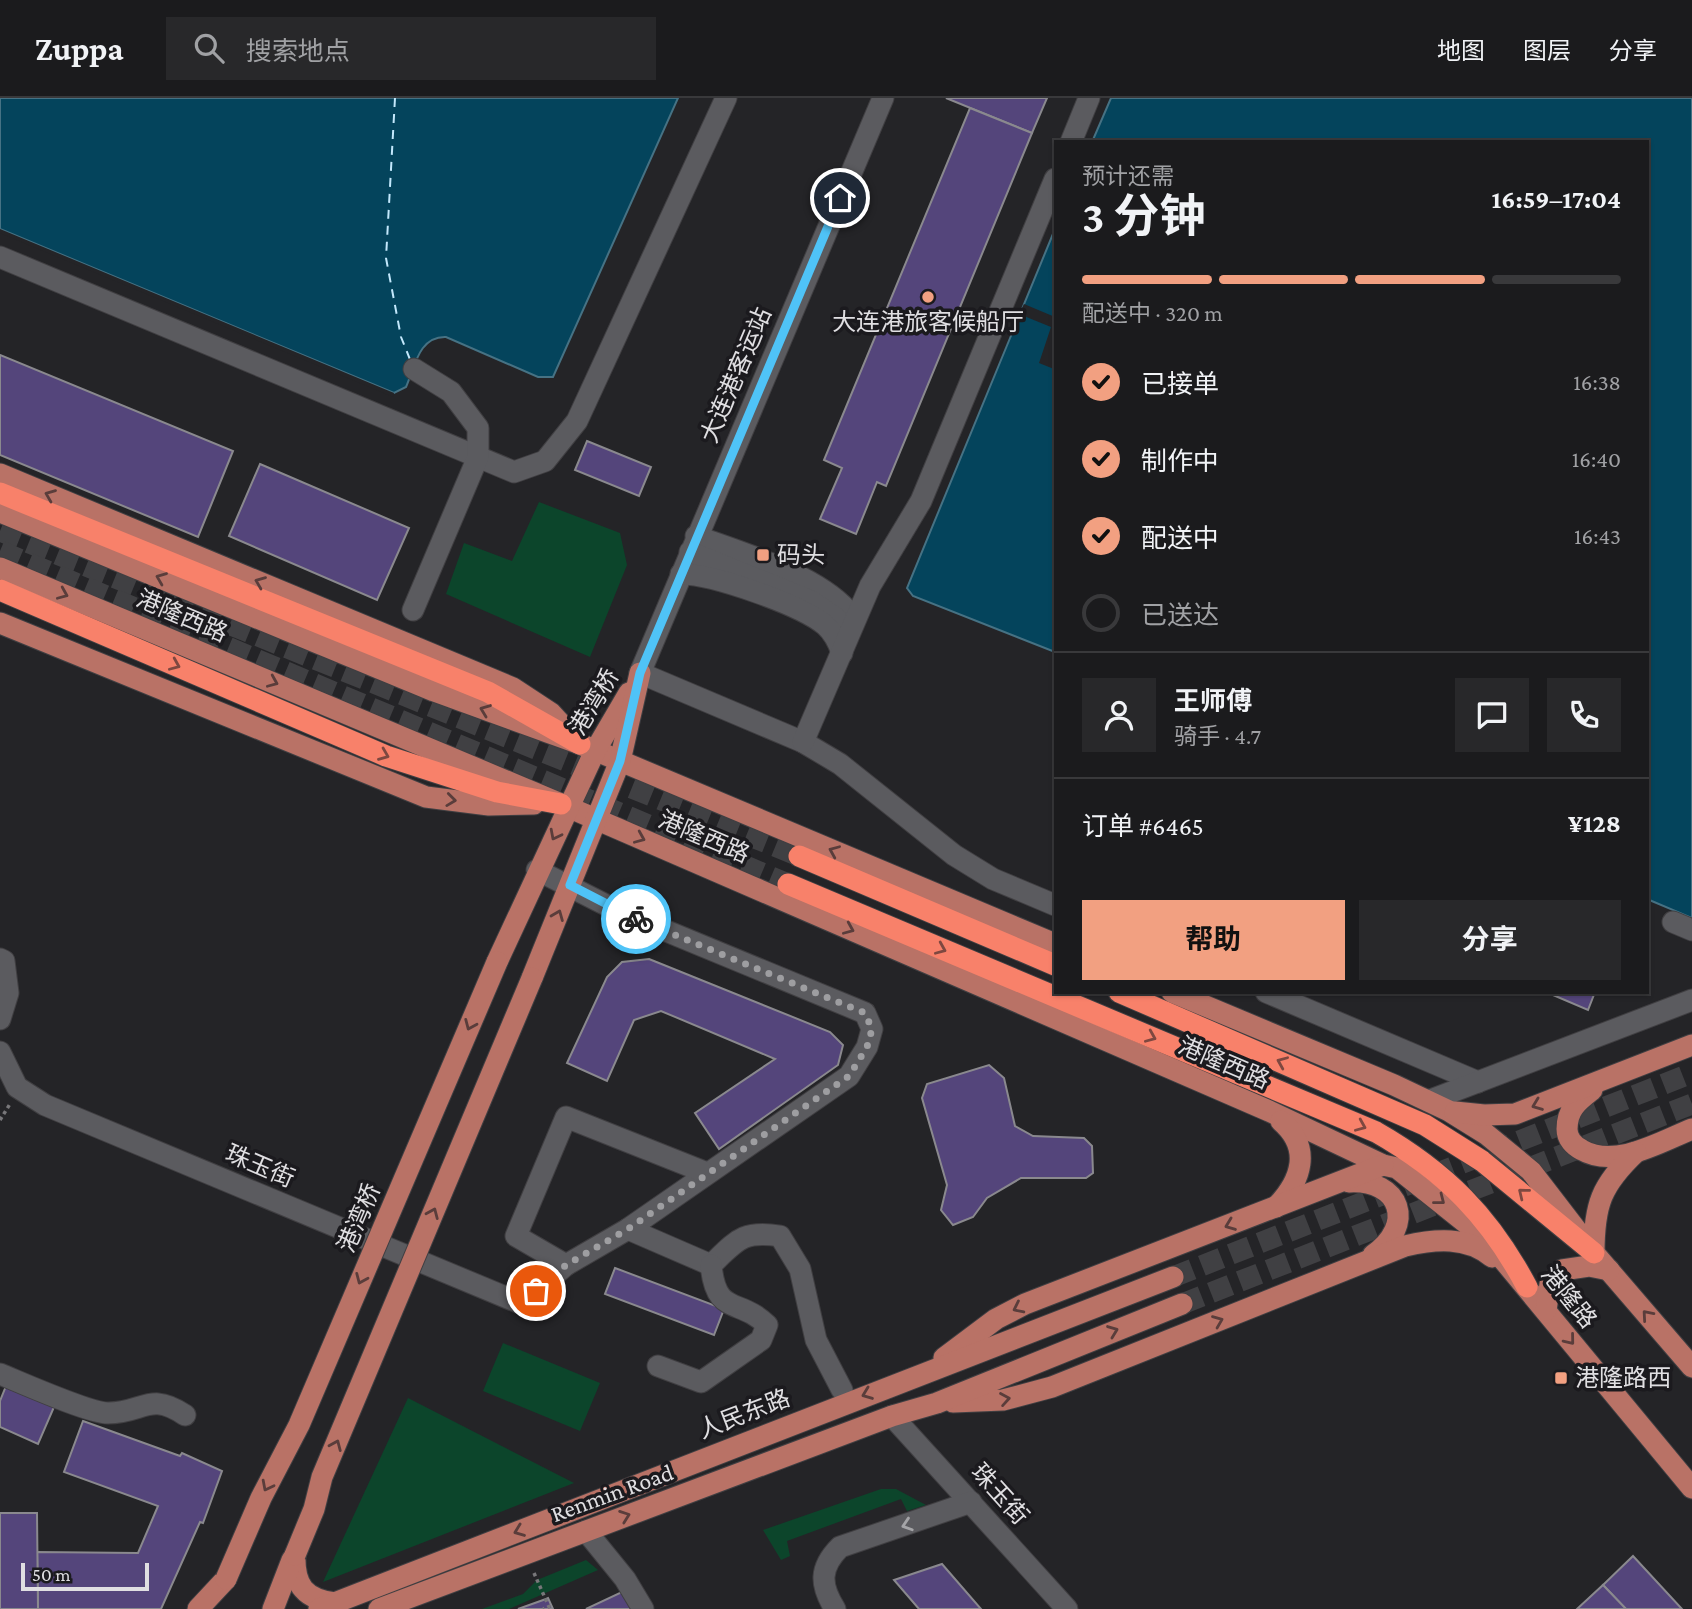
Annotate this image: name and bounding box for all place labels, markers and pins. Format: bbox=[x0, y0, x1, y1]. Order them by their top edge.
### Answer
pin bbox=[810, 168, 870, 228]
marker: 大连港旅客候船厅 bbox=[920, 289, 936, 305]
place label: 大连港旅客候船厅 bbox=[832, 308, 1024, 335]
place label: 码头 bbox=[777, 541, 825, 568]
marker: 码头 bbox=[755, 547, 771, 563]
pin bbox=[506, 1261, 566, 1321]
place label: 港隆路西 bbox=[1575, 1364, 1671, 1391]
marker: 港隆路西 bbox=[1553, 1370, 1569, 1386]

